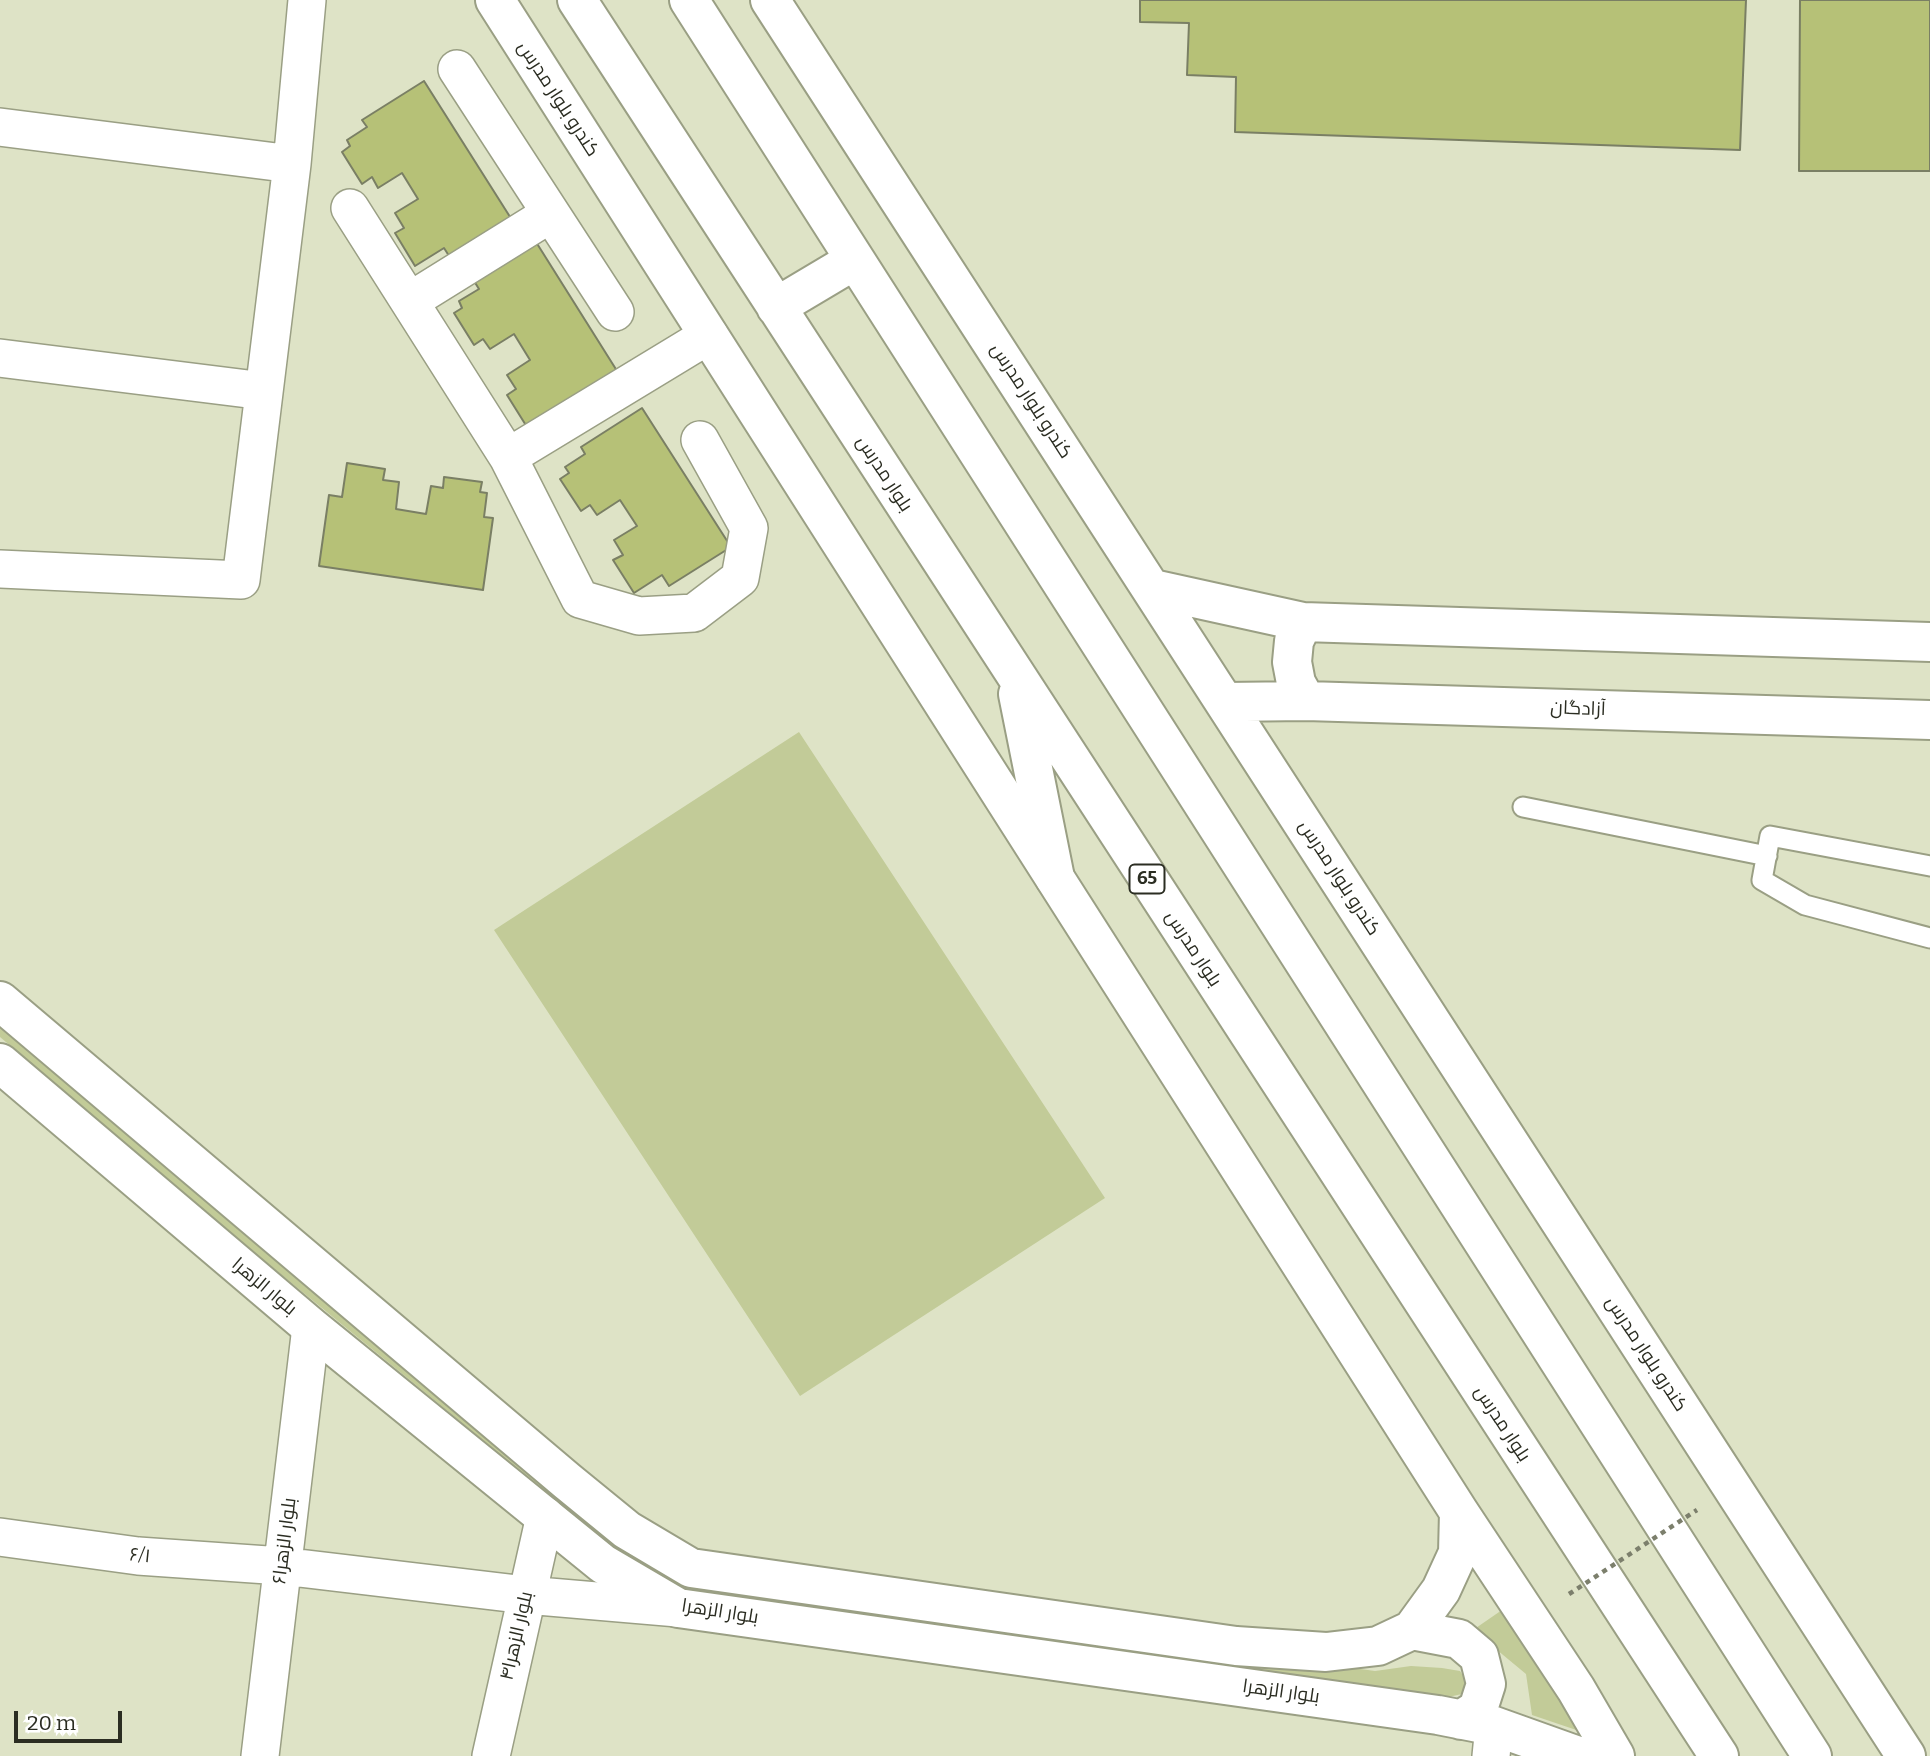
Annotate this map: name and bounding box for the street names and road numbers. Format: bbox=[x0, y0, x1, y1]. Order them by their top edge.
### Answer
street label: کندرو بلوار مدرس bbox=[512, 37, 604, 161]
street label: کندرو بلوار مدرس bbox=[985, 339, 1077, 463]
street label: بلوار مدرس bbox=[851, 432, 917, 516]
street label: آزادگان bbox=[1550, 697, 1606, 721]
street label: کندرو بلوار مدرس bbox=[1293, 816, 1385, 940]
road number: 65 bbox=[1130, 864, 1164, 894]
street label: بلوار مدرس bbox=[1160, 907, 1226, 991]
street label: بلوار الزهرا bbox=[227, 1253, 301, 1321]
street label: کندرو بلوار مدرس bbox=[1600, 1292, 1692, 1416]
street label: بلوار مدرس bbox=[1469, 1382, 1535, 1466]
street label: بلوار الزهرا۶ bbox=[268, 1497, 302, 1585]
street label: ۶/۱ bbox=[128, 1544, 152, 1568]
street label: بلوار الزهرا۴ bbox=[496, 1589, 538, 1683]
street label: بلوار الزهرا bbox=[680, 1595, 760, 1629]
street label: بلوار الزهرا bbox=[1241, 1675, 1321, 1709]

